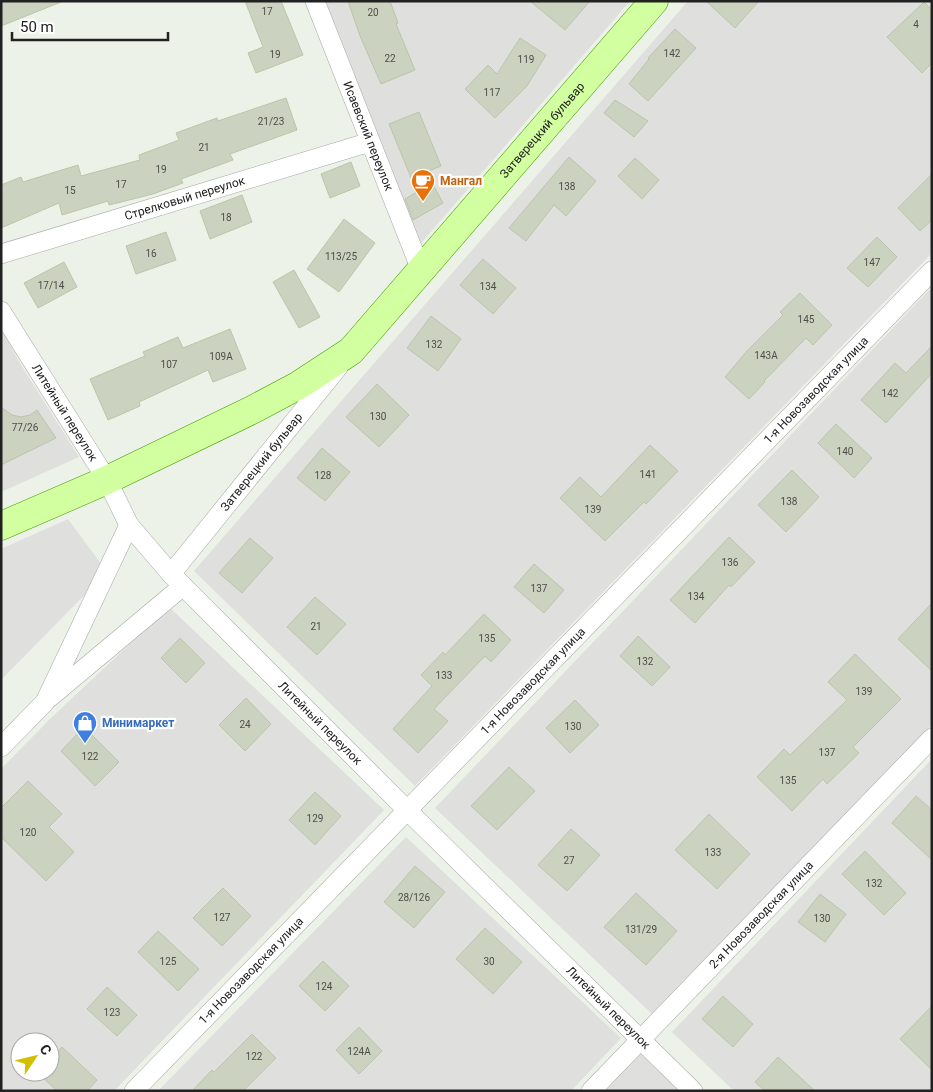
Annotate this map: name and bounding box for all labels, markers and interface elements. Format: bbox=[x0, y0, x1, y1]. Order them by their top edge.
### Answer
house number: 17 bbox=[261, 6, 273, 17]
house number: 20 bbox=[367, 7, 379, 18]
scale bar bbox=[12, 10, 169, 42]
text: 50 m bbox=[20, 18, 54, 36]
house number: 4 bbox=[913, 19, 919, 30]
house number: 142 bbox=[664, 48, 681, 59]
house number: 19 bbox=[269, 49, 281, 60]
house number: 22 bbox=[384, 53, 396, 64]
house number: 119 bbox=[518, 54, 534, 65]
street label: Исаевский переулок bbox=[340, 79, 396, 193]
street label: Затверецкий бульвар bbox=[497, 79, 588, 181]
house number: 117 bbox=[484, 87, 501, 98]
house number: 21/23 bbox=[258, 116, 284, 127]
house number: 21 bbox=[198, 142, 210, 153]
house number: 19 bbox=[155, 164, 167, 175]
cafe icon: Мангал bbox=[410, 168, 436, 202]
street label: Стрелковый переулок bbox=[123, 173, 247, 223]
place label: Мангал bbox=[440, 174, 482, 188]
house number: 17 bbox=[115, 179, 127, 190]
house number: 138 bbox=[559, 181, 576, 192]
house number: 15 bbox=[64, 185, 76, 196]
house number: 18 bbox=[220, 212, 232, 223]
house number: 16 bbox=[145, 248, 157, 259]
house number: 113/25 bbox=[325, 251, 357, 262]
house number: 147 bbox=[864, 257, 881, 268]
house number: 17/14 bbox=[38, 280, 65, 291]
house number: 134 bbox=[480, 281, 497, 292]
house number: 145 bbox=[798, 314, 815, 325]
street label: 1-я Новозаводская улица bbox=[761, 334, 871, 447]
house number: 132 bbox=[426, 339, 443, 350]
house number: 143А bbox=[754, 350, 778, 361]
house number: 109А bbox=[209, 351, 233, 362]
house number: 107 bbox=[161, 359, 178, 370]
street label: Литейный переулок bbox=[29, 361, 101, 464]
house number: 142 bbox=[882, 388, 899, 399]
street label: Затверецкий бульвар bbox=[218, 410, 305, 514]
house number: 130 bbox=[370, 411, 387, 422]
house number: 77/26 bbox=[12, 422, 39, 433]
house number: 140 bbox=[837, 446, 854, 457]
house number: 141 bbox=[640, 469, 656, 480]
house number: 128 bbox=[315, 470, 332, 481]
house number: 138 bbox=[781, 496, 798, 507]
house number: 139 bbox=[585, 504, 601, 515]
house number: 136 bbox=[722, 557, 739, 568]
house number: 137 bbox=[531, 583, 548, 594]
house number: 134 bbox=[688, 591, 705, 602]
house number: 21 bbox=[310, 621, 322, 632]
street label: 1-я Новозаводская улица bbox=[478, 625, 588, 737]
house number: 135 bbox=[479, 633, 496, 644]
house number: 132 bbox=[637, 656, 654, 667]
house number: 133 bbox=[436, 670, 452, 681]
street label: Литейный переулок bbox=[275, 678, 365, 768]
house number: 139 bbox=[856, 686, 872, 697]
shop icon: Минимаркет bbox=[72, 710, 98, 744]
place label: Минимаркет bbox=[102, 716, 174, 730]
house number: 24 bbox=[239, 719, 251, 730]
house number: 130 bbox=[565, 721, 582, 732]
house number: 137 bbox=[819, 747, 836, 758]
house number: 122 bbox=[82, 751, 99, 762]
house number: 135 bbox=[780, 775, 797, 786]
house number: 129 bbox=[307, 813, 323, 824]
house number: 120 bbox=[20, 827, 37, 838]
house number: 133 bbox=[705, 847, 721, 858]
house number: 27 bbox=[563, 855, 575, 866]
street label: 2-я Новозаводская улица bbox=[706, 858, 816, 971]
house number: 132 bbox=[866, 878, 883, 889]
house number: 28/126 bbox=[398, 892, 430, 903]
house number: 127 bbox=[214, 912, 231, 923]
house number: 130 bbox=[814, 913, 831, 924]
street label: 1-я Новозаводская улица bbox=[196, 914, 306, 1027]
house number: 131/29 bbox=[625, 924, 657, 935]
house number: 125 bbox=[160, 956, 177, 967]
house number: 30 bbox=[483, 956, 495, 967]
street label: Литейный переулок bbox=[563, 963, 654, 1052]
house number: 124 bbox=[316, 981, 333, 992]
house number: 123 bbox=[104, 1007, 120, 1018]
north arrow bbox=[10, 1032, 60, 1082]
text: С bbox=[36, 1041, 55, 1058]
house number: 124А bbox=[347, 1046, 371, 1057]
house number: 122 bbox=[246, 1051, 263, 1062]

